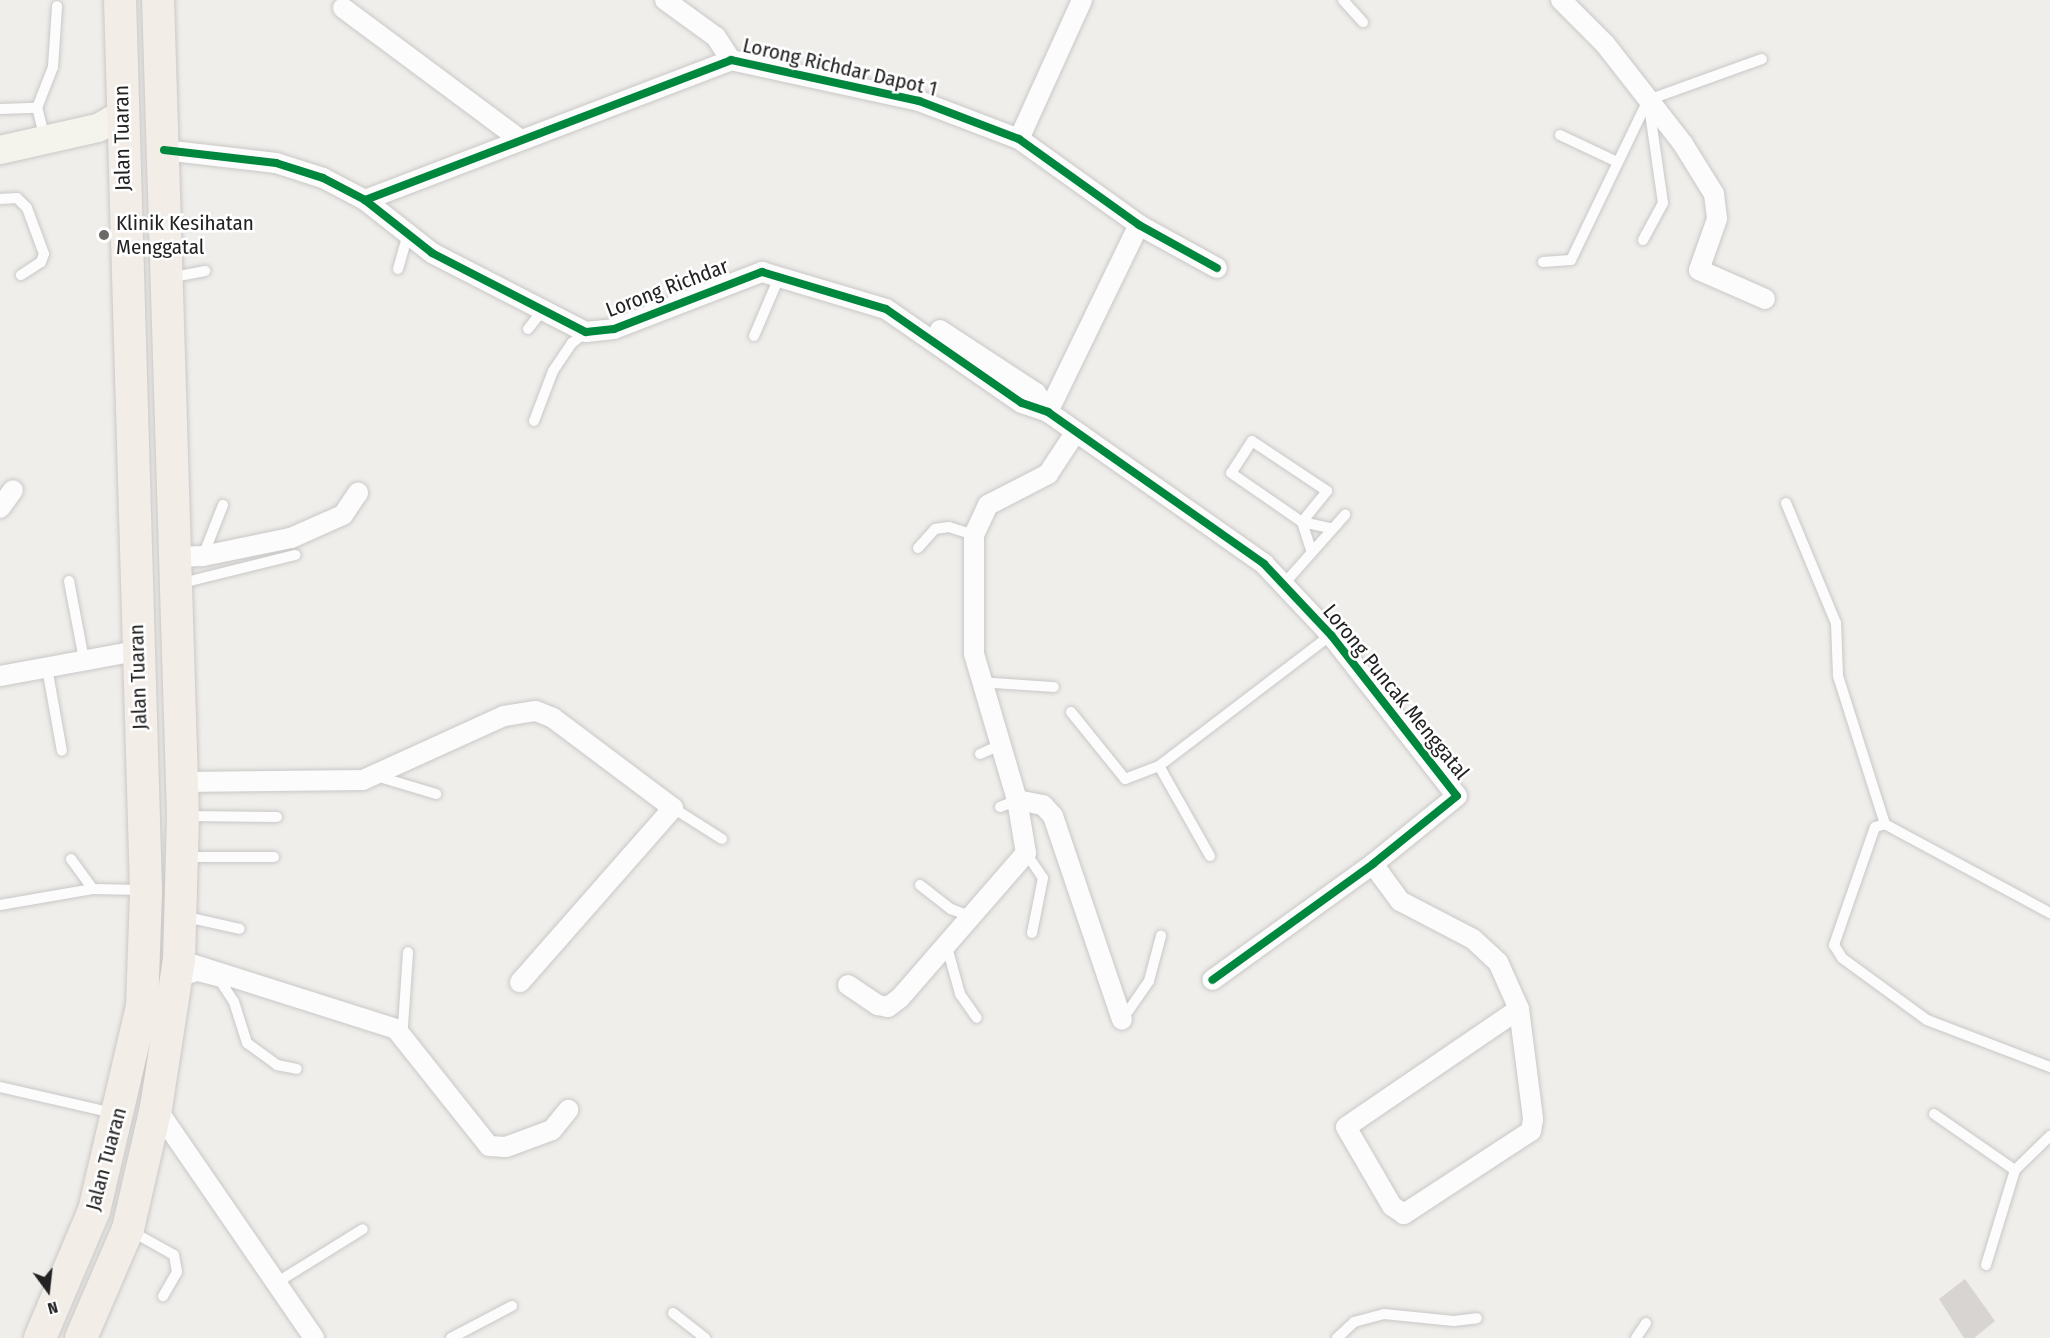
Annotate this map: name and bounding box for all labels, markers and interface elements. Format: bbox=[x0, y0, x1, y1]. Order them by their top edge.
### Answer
street label: Lorong Richdar Dapot 1 bbox=[740, 32, 940, 102]
street label: Jalan Tuaran bbox=[108, 85, 136, 191]
place label: Klinik Kesihatan Menggatal bbox=[116, 210, 254, 260]
marker: Klinik Kesihatan Menggatal bbox=[97, 228, 111, 242]
street label: Lorong Richdar bbox=[602, 253, 732, 323]
street label: Lorong Puncak Menggatal bbox=[1318, 599, 1474, 785]
street label: Jalan Tuaran bbox=[124, 624, 152, 730]
street label: Jalan Tuaran bbox=[80, 1105, 132, 1213]
north arrow bbox=[18, 1260, 78, 1320]
text: N bbox=[46, 1297, 60, 1318]

